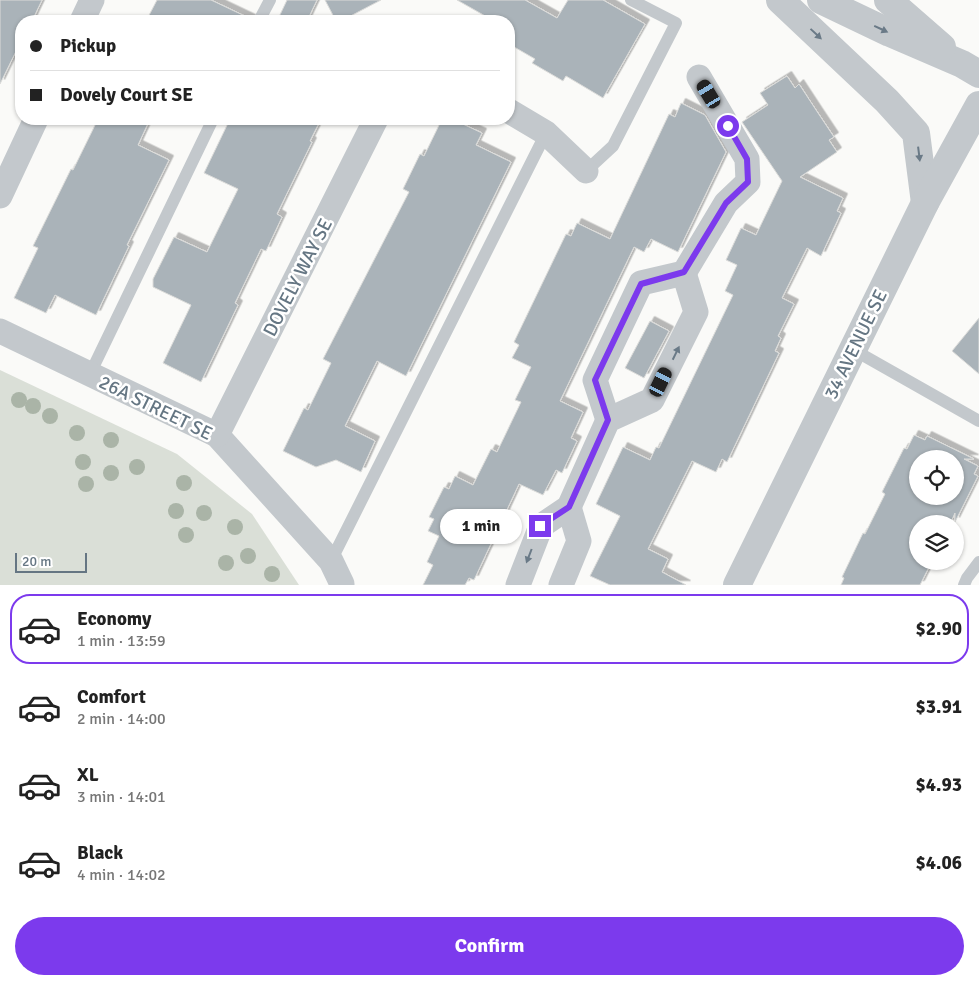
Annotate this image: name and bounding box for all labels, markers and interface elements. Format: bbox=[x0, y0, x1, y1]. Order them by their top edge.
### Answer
one-way arrow bbox=[874, 25, 888, 33]
one-way arrow bbox=[809, 28, 821, 40]
text: Pickup bbox=[60, 34, 116, 58]
car bbox=[694, 77, 723, 111]
text: Dovely Court SE bbox=[60, 83, 193, 107]
route start bbox=[717, 115, 739, 137]
one-way arrow bbox=[915, 146, 923, 162]
street label: DOVELY WAY SE bbox=[258, 214, 338, 341]
street label: 34 AVENUE SE bbox=[819, 286, 893, 403]
one-way arrow bbox=[672, 345, 680, 360]
car bbox=[647, 365, 674, 399]
street label: 26A STREET SE bbox=[95, 370, 216, 446]
map controls bbox=[909, 450, 964, 570]
button: locate bbox=[909, 450, 964, 505]
callout: 1 min bbox=[440, 508, 522, 544]
route end bbox=[529, 515, 551, 537]
button: layers bbox=[909, 515, 964, 570]
text: 1 min bbox=[462, 516, 500, 536]
one-way arrow bbox=[525, 549, 533, 564]
scale bar bbox=[15, 550, 88, 573]
text: 20 m bbox=[22, 553, 51, 570]
icon: car bbox=[17, 607, 62, 652]
text: Economy bbox=[77, 607, 151, 631]
text: $2.90 bbox=[916, 617, 962, 641]
text: 1 min · 13:59 bbox=[77, 631, 166, 651]
icon: car bbox=[17, 685, 62, 730]
text: Comfort bbox=[77, 685, 146, 709]
text: $3.91 bbox=[916, 695, 962, 719]
text: 2 min · 14:00 bbox=[77, 709, 166, 729]
icon: car bbox=[17, 763, 62, 808]
text: XL bbox=[77, 763, 99, 787]
text: $4.93 bbox=[916, 773, 962, 797]
text: 3 min · 14:01 bbox=[77, 787, 166, 807]
icon: car bbox=[17, 841, 62, 886]
text: Black bbox=[77, 841, 123, 865]
text: $4.06 bbox=[916, 851, 962, 875]
text: 4 min · 14:02 bbox=[77, 865, 166, 885]
button: Confirm bbox=[15, 917, 964, 975]

